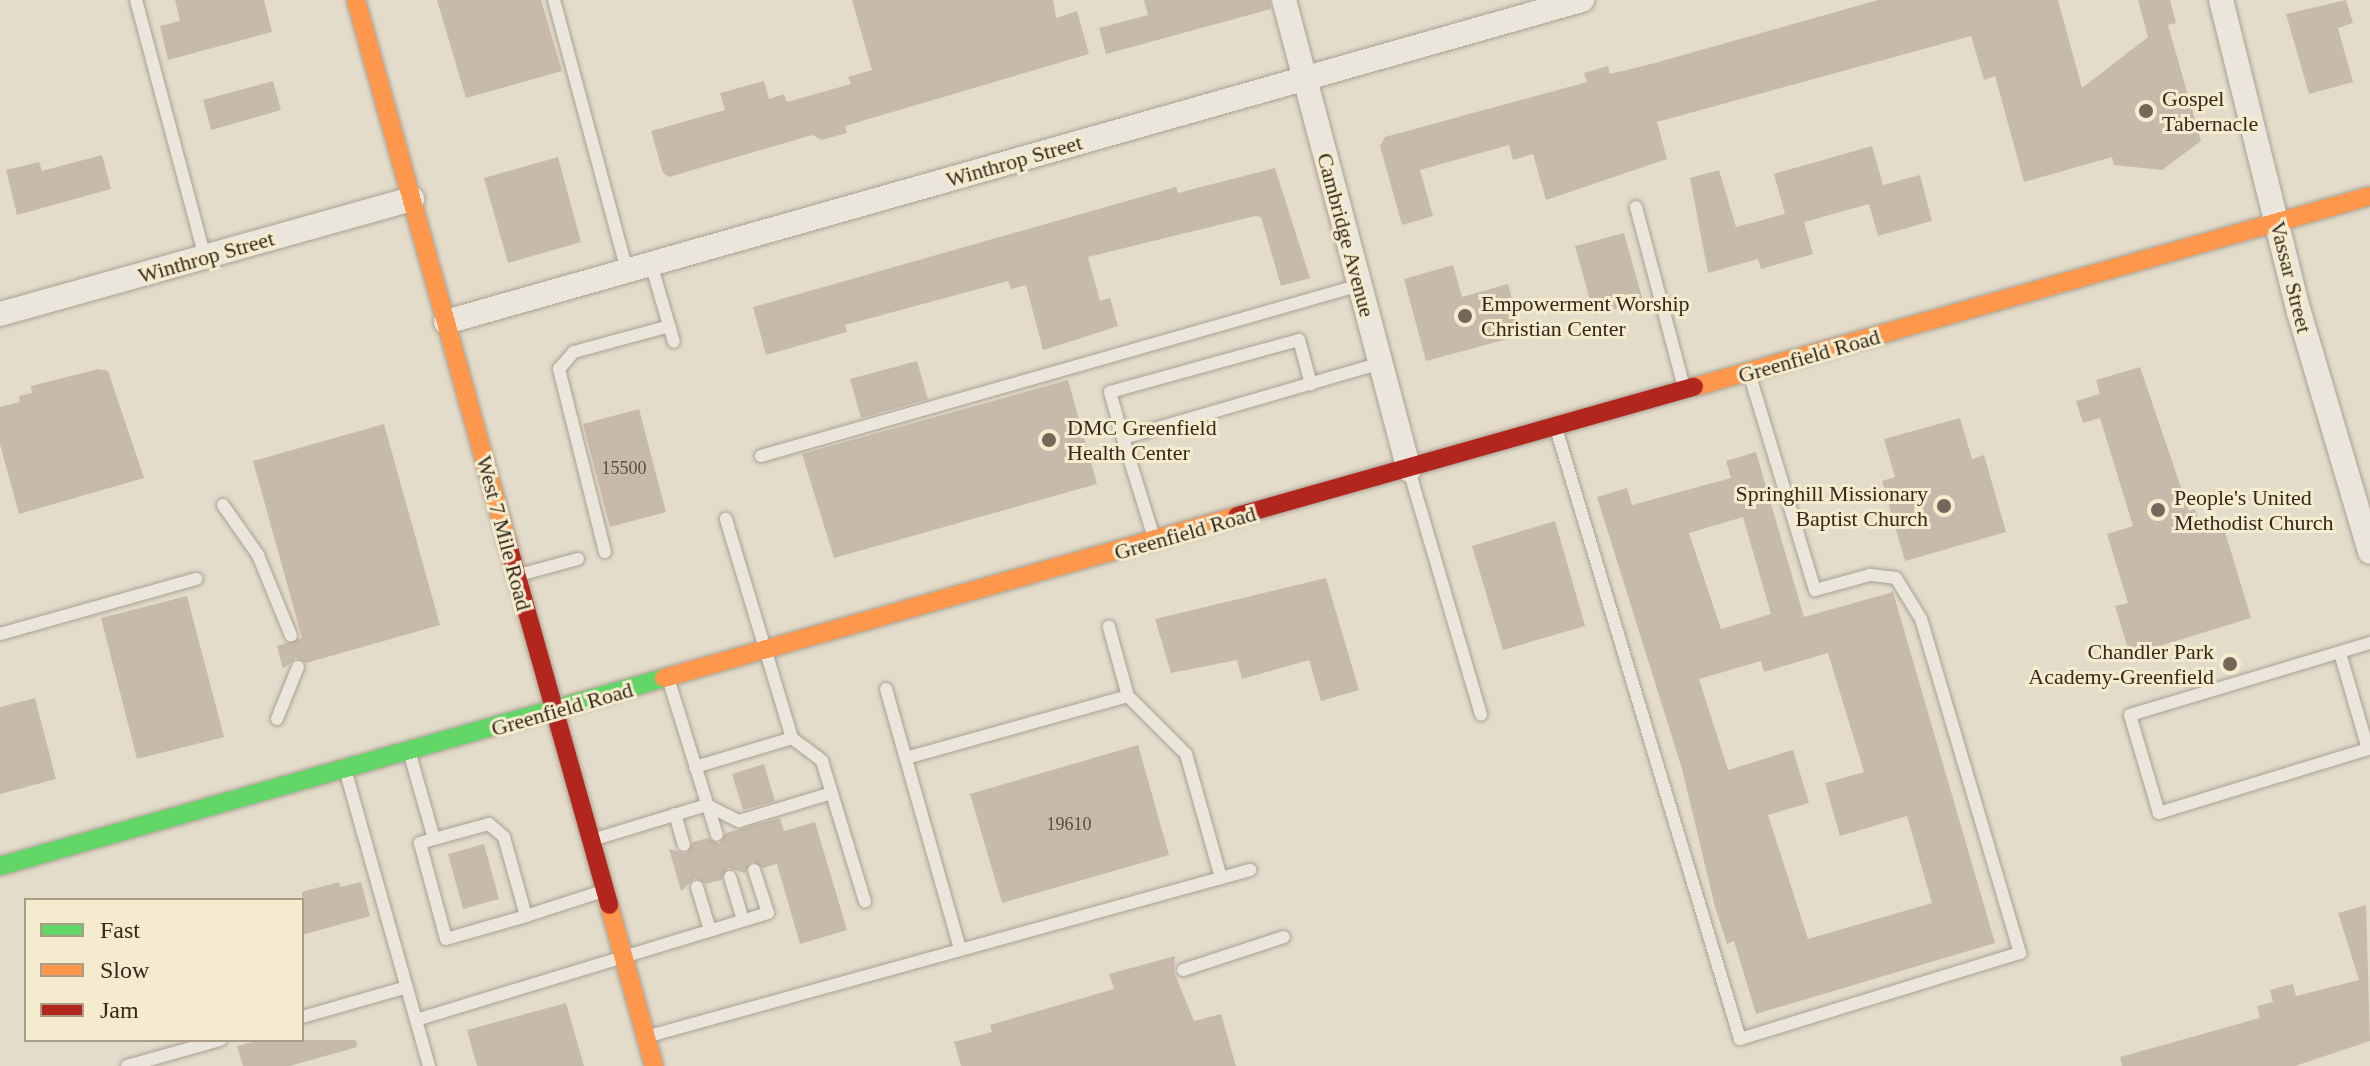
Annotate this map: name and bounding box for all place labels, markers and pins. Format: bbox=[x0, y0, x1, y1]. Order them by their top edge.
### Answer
place label: Gospel Tabernacle bbox=[2162, 85, 2258, 136]
marker: Gospel Tabernacle bbox=[2137, 102, 2155, 120]
place label: Empowerment Worship Christian Center bbox=[1481, 290, 1690, 342]
marker: Empowerment Worship Christian Center bbox=[1456, 307, 1474, 325]
place label: DMC Greenfield Health Center bbox=[1067, 414, 1217, 466]
marker: DMC Greenfield Health Center bbox=[1038, 429, 1060, 451]
place label: Springhill Missionary Baptist Church bbox=[1735, 480, 1928, 532]
place label: People's United Methodist Church bbox=[2174, 484, 2333, 536]
marker: Springhill Missionary Baptist Church bbox=[1935, 497, 1953, 515]
marker: People's United Methodist Church bbox=[2149, 501, 2167, 519]
place label: Chandler Park Academy-Greenfield bbox=[2028, 638, 2214, 690]
marker: Chandler Park Academy-Greenfield bbox=[2221, 655, 2239, 673]

